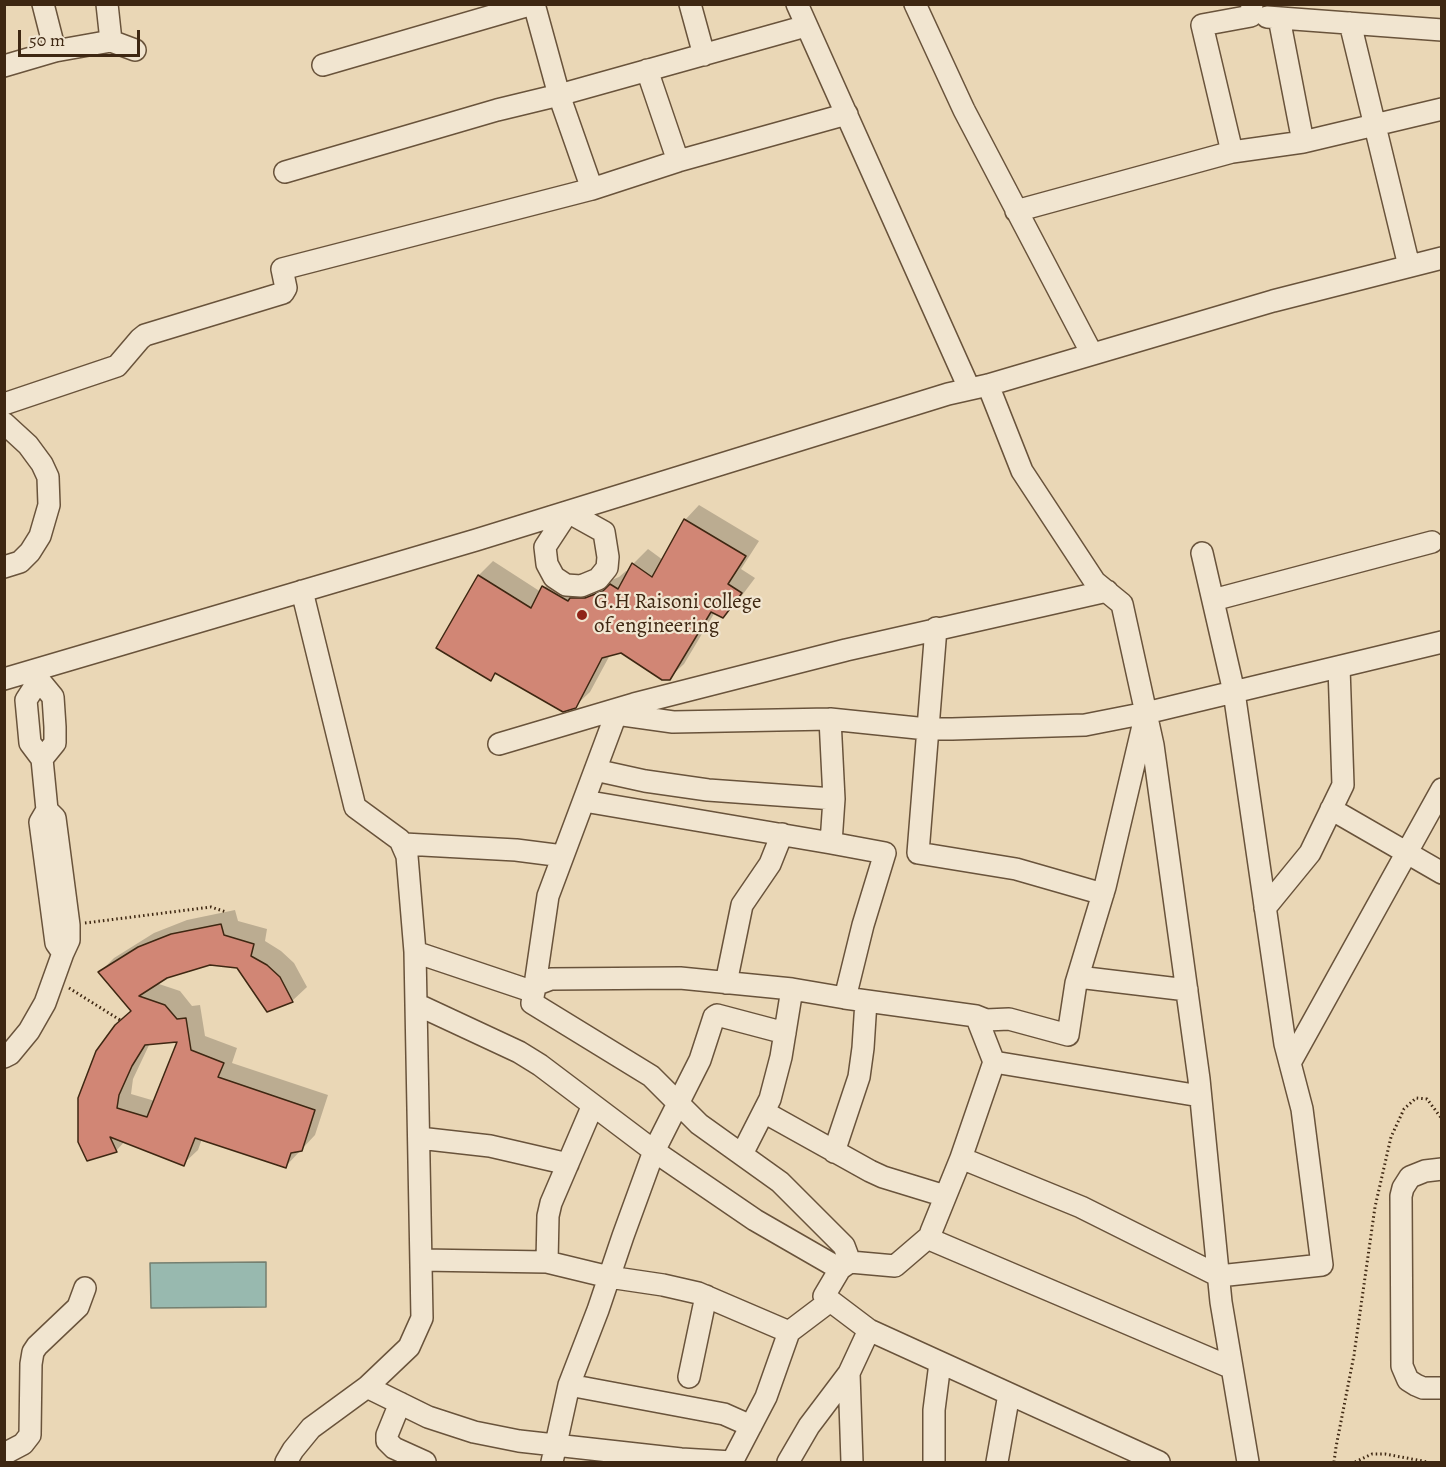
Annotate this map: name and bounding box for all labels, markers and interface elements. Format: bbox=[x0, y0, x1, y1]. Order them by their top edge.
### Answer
scale bar bbox=[21, 18, 142, 56]
text: 50 m bbox=[29, 28, 65, 52]
place label: G.H Raisoni college of engineering bbox=[594, 590, 761, 640]
marker: G.H Raisoni college of engineering bbox=[575, 608, 589, 622]

